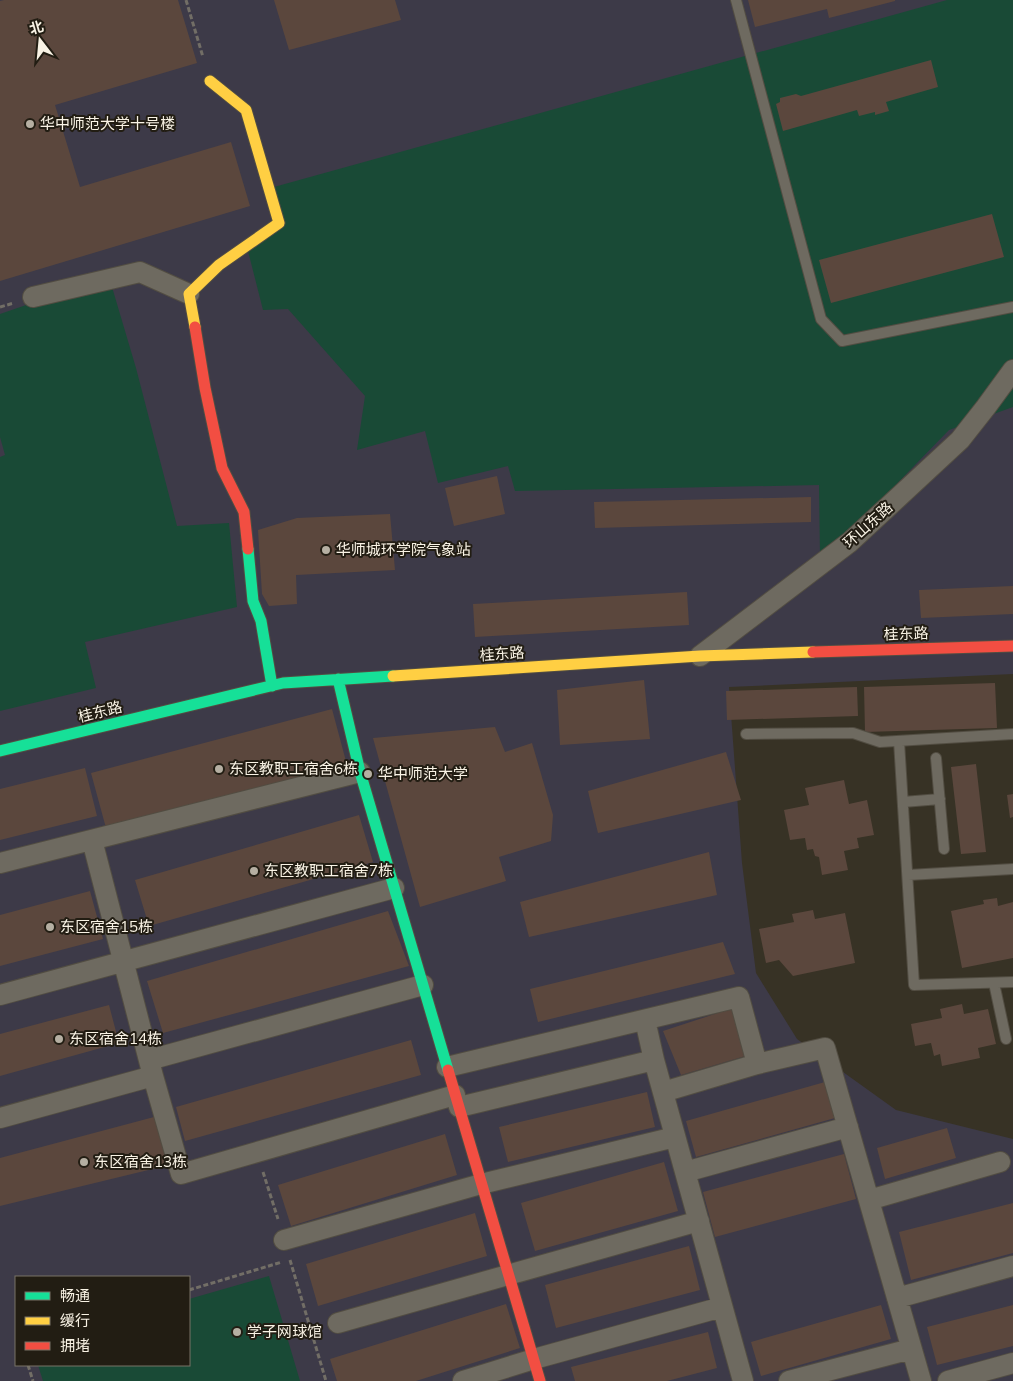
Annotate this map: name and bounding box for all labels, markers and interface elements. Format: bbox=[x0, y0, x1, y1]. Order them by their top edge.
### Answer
north arrow bbox=[15, 15, 65, 65]
text: 北 bbox=[27, 17, 46, 38]
place label: 华中师范大学十号楼 bbox=[40, 114, 175, 133]
marker: 华中师范大学十号楼 bbox=[24, 118, 36, 130]
street label: 环山东路 bbox=[839, 497, 896, 552]
place label: 华师城环学院气象站 bbox=[336, 540, 471, 559]
marker: 华师城环学院气象站 bbox=[320, 544, 332, 556]
street label: 桂东路 bbox=[883, 623, 929, 644]
street label: 桂东路 bbox=[479, 642, 525, 665]
street label: 桂东路 bbox=[76, 697, 124, 726]
place label: 东区教职工宿舍6栋 bbox=[229, 759, 358, 778]
marker: 东区教职工宿舍6栋 bbox=[213, 763, 225, 775]
place label: 华中师范大学 bbox=[378, 764, 468, 783]
marker: 华中师范大学 bbox=[362, 768, 374, 780]
place label: 东区教职工宿舍7栋 bbox=[264, 861, 393, 880]
marker: 东区教职工宿舍7栋 bbox=[248, 865, 260, 877]
place label: 东区宿舍15栋 bbox=[60, 917, 153, 936]
marker: 东区宿舍15栋 bbox=[44, 921, 56, 933]
place label: 东区宿舍14栋 bbox=[69, 1029, 162, 1048]
marker: 东区宿舍14栋 bbox=[53, 1033, 65, 1045]
place label: 东区宿舍13栋 bbox=[94, 1152, 187, 1171]
marker: 东区宿舍13栋 bbox=[78, 1156, 90, 1168]
legend bbox=[15, 1276, 190, 1366]
text: 畅通 bbox=[60, 1286, 90, 1305]
text: 缓行 bbox=[60, 1311, 90, 1330]
place label: 学子网球馆 bbox=[247, 1322, 322, 1341]
marker: 学子网球馆 bbox=[231, 1326, 243, 1338]
text: 拥堵 bbox=[60, 1336, 90, 1355]

